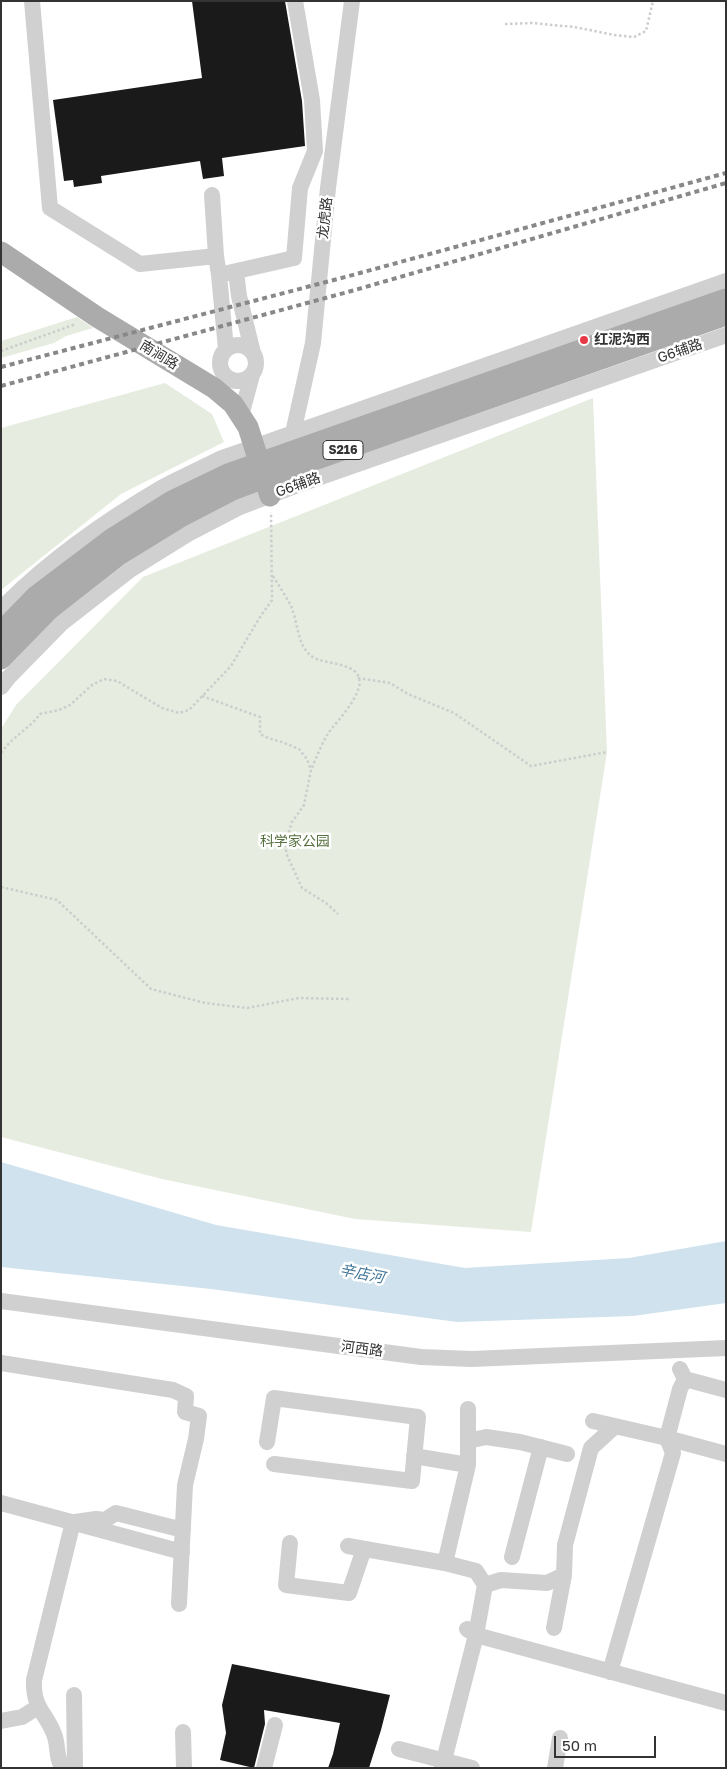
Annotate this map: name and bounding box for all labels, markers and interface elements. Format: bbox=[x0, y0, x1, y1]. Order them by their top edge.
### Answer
street label: 龙虎路 bbox=[314, 196, 336, 240]
place label: 红泥沟西 bbox=[594, 332, 650, 348]
marker: 红泥沟西 bbox=[578, 334, 590, 346]
street label: G6辅路 bbox=[655, 336, 705, 366]
street label: 南涧路 bbox=[137, 337, 181, 373]
road number: S216 bbox=[323, 440, 363, 460]
street label: G6辅路 bbox=[273, 469, 323, 501]
park label: 科学家公园 bbox=[260, 834, 330, 850]
water label: 辛店河 bbox=[338, 1261, 386, 1287]
street label: 河西路 bbox=[340, 1338, 384, 1360]
scale bar bbox=[557, 1726, 660, 1758]
text: 50 m bbox=[562, 1736, 597, 1754]

